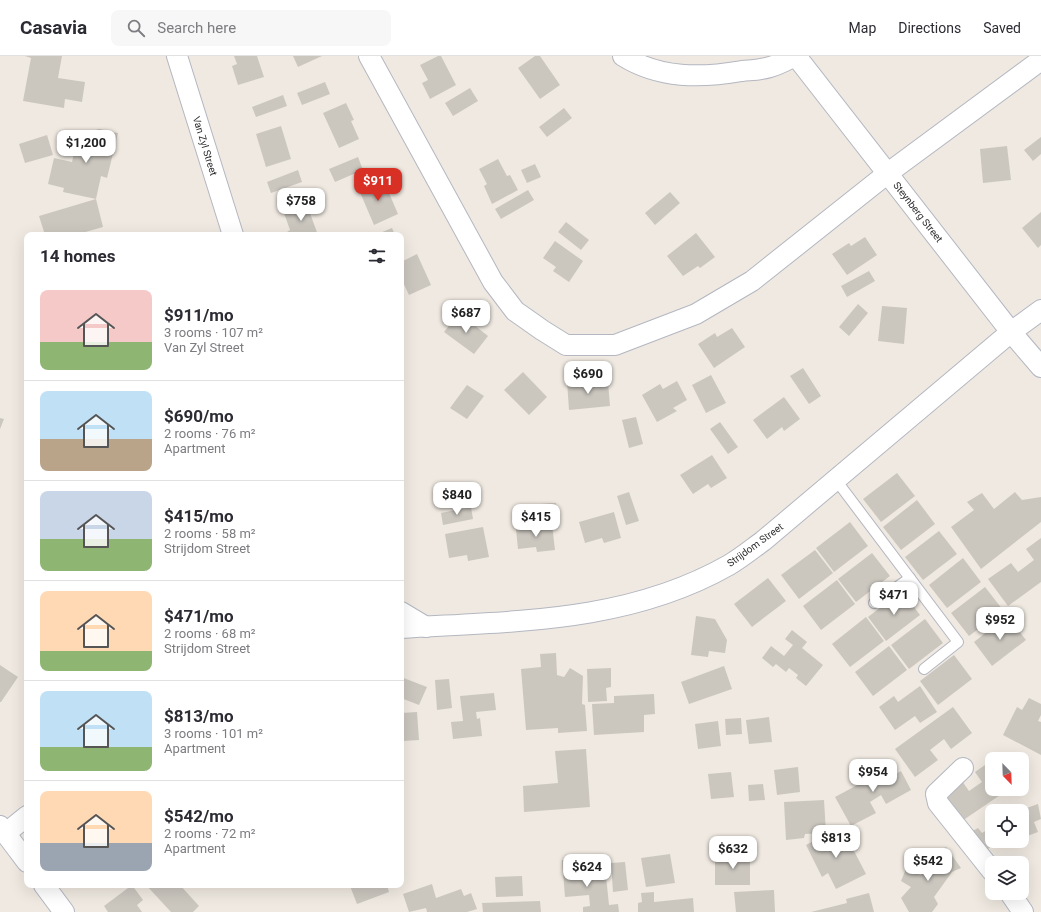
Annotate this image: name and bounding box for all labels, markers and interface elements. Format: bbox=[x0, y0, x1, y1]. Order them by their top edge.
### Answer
search box bbox=[111, 10, 391, 46]
text: Casavia bbox=[20, 16, 87, 39]
icon: search bbox=[125, 17, 147, 39]
text: Search here bbox=[157, 19, 236, 37]
text: Map bbox=[849, 20, 876, 36]
text: Directions bbox=[898, 20, 961, 36]
text: Saved bbox=[983, 20, 1021, 36]
street label: Van Zyl Street bbox=[191, 115, 219, 177]
pin: $1,200 bbox=[53, 130, 119, 164]
text: $1,200 bbox=[66, 135, 106, 150]
pin: $911 bbox=[354, 168, 402, 202]
text: $911 bbox=[363, 173, 393, 188]
street label: Steynberg Street bbox=[891, 180, 945, 244]
pin: $758 bbox=[277, 188, 325, 222]
text: $758 bbox=[286, 193, 316, 208]
icon: filters bbox=[366, 245, 388, 267]
text: 14 homes bbox=[40, 246, 116, 266]
pin: $687 bbox=[442, 300, 490, 334]
text: $911/mo bbox=[164, 305, 234, 325]
text: $687 bbox=[451, 305, 481, 320]
icon: home bbox=[72, 306, 120, 354]
text: 3 rooms · 107 m² bbox=[164, 325, 263, 340]
text: Van Zyl Street bbox=[164, 340, 244, 355]
pin: $690 bbox=[564, 361, 612, 395]
text: $690 bbox=[573, 366, 603, 381]
text: $690/mo bbox=[164, 406, 234, 426]
icon: home bbox=[72, 407, 120, 455]
text: 2 rooms · 76 m² bbox=[164, 426, 256, 441]
text: Apartment bbox=[164, 441, 226, 456]
pin: $840 bbox=[433, 482, 481, 516]
text: $840 bbox=[442, 487, 472, 502]
pin: $415 bbox=[512, 504, 560, 538]
text: $415/mo bbox=[164, 506, 234, 526]
icon: home bbox=[72, 507, 120, 555]
text: $415 bbox=[521, 509, 551, 524]
street label: Strijdom Street bbox=[725, 521, 785, 569]
text: 2 rooms · 58 m² bbox=[164, 526, 256, 541]
text: Strijdom Street bbox=[164, 541, 250, 556]
pin: $471 bbox=[870, 582, 918, 616]
text: $471 bbox=[879, 587, 909, 602]
text: $471/mo bbox=[164, 606, 234, 626]
icon: home bbox=[72, 607, 120, 655]
pin: $952 bbox=[976, 607, 1024, 641]
text: $952 bbox=[985, 612, 1015, 627]
text: 2 rooms · 68 m² bbox=[164, 626, 256, 641]
text: Strijdom Street bbox=[164, 641, 250, 656]
text: $813/mo bbox=[164, 706, 234, 726]
icon: home bbox=[72, 707, 120, 755]
text: 3 rooms · 101 m² bbox=[164, 726, 263, 741]
text: Apartment bbox=[164, 741, 226, 756]
north arrow bbox=[985, 752, 1029, 796]
map controls bbox=[985, 752, 1029, 900]
pin: $954 bbox=[849, 759, 897, 793]
text: $954 bbox=[858, 764, 888, 779]
button: locate bbox=[985, 804, 1029, 848]
text: $542/mo bbox=[164, 806, 234, 826]
icon: home bbox=[72, 807, 120, 855]
pin: $813 bbox=[812, 825, 860, 859]
text: 2 rooms · 72 m² bbox=[164, 826, 256, 841]
text: $813 bbox=[821, 830, 851, 845]
pin: $632 bbox=[709, 836, 757, 870]
text: Apartment bbox=[164, 841, 226, 856]
text: $632 bbox=[718, 841, 748, 856]
pin: $542 bbox=[904, 848, 952, 882]
text: $542 bbox=[913, 853, 943, 868]
pin: $624 bbox=[563, 854, 611, 888]
button: layers bbox=[985, 856, 1029, 900]
text: $624 bbox=[572, 859, 602, 874]

